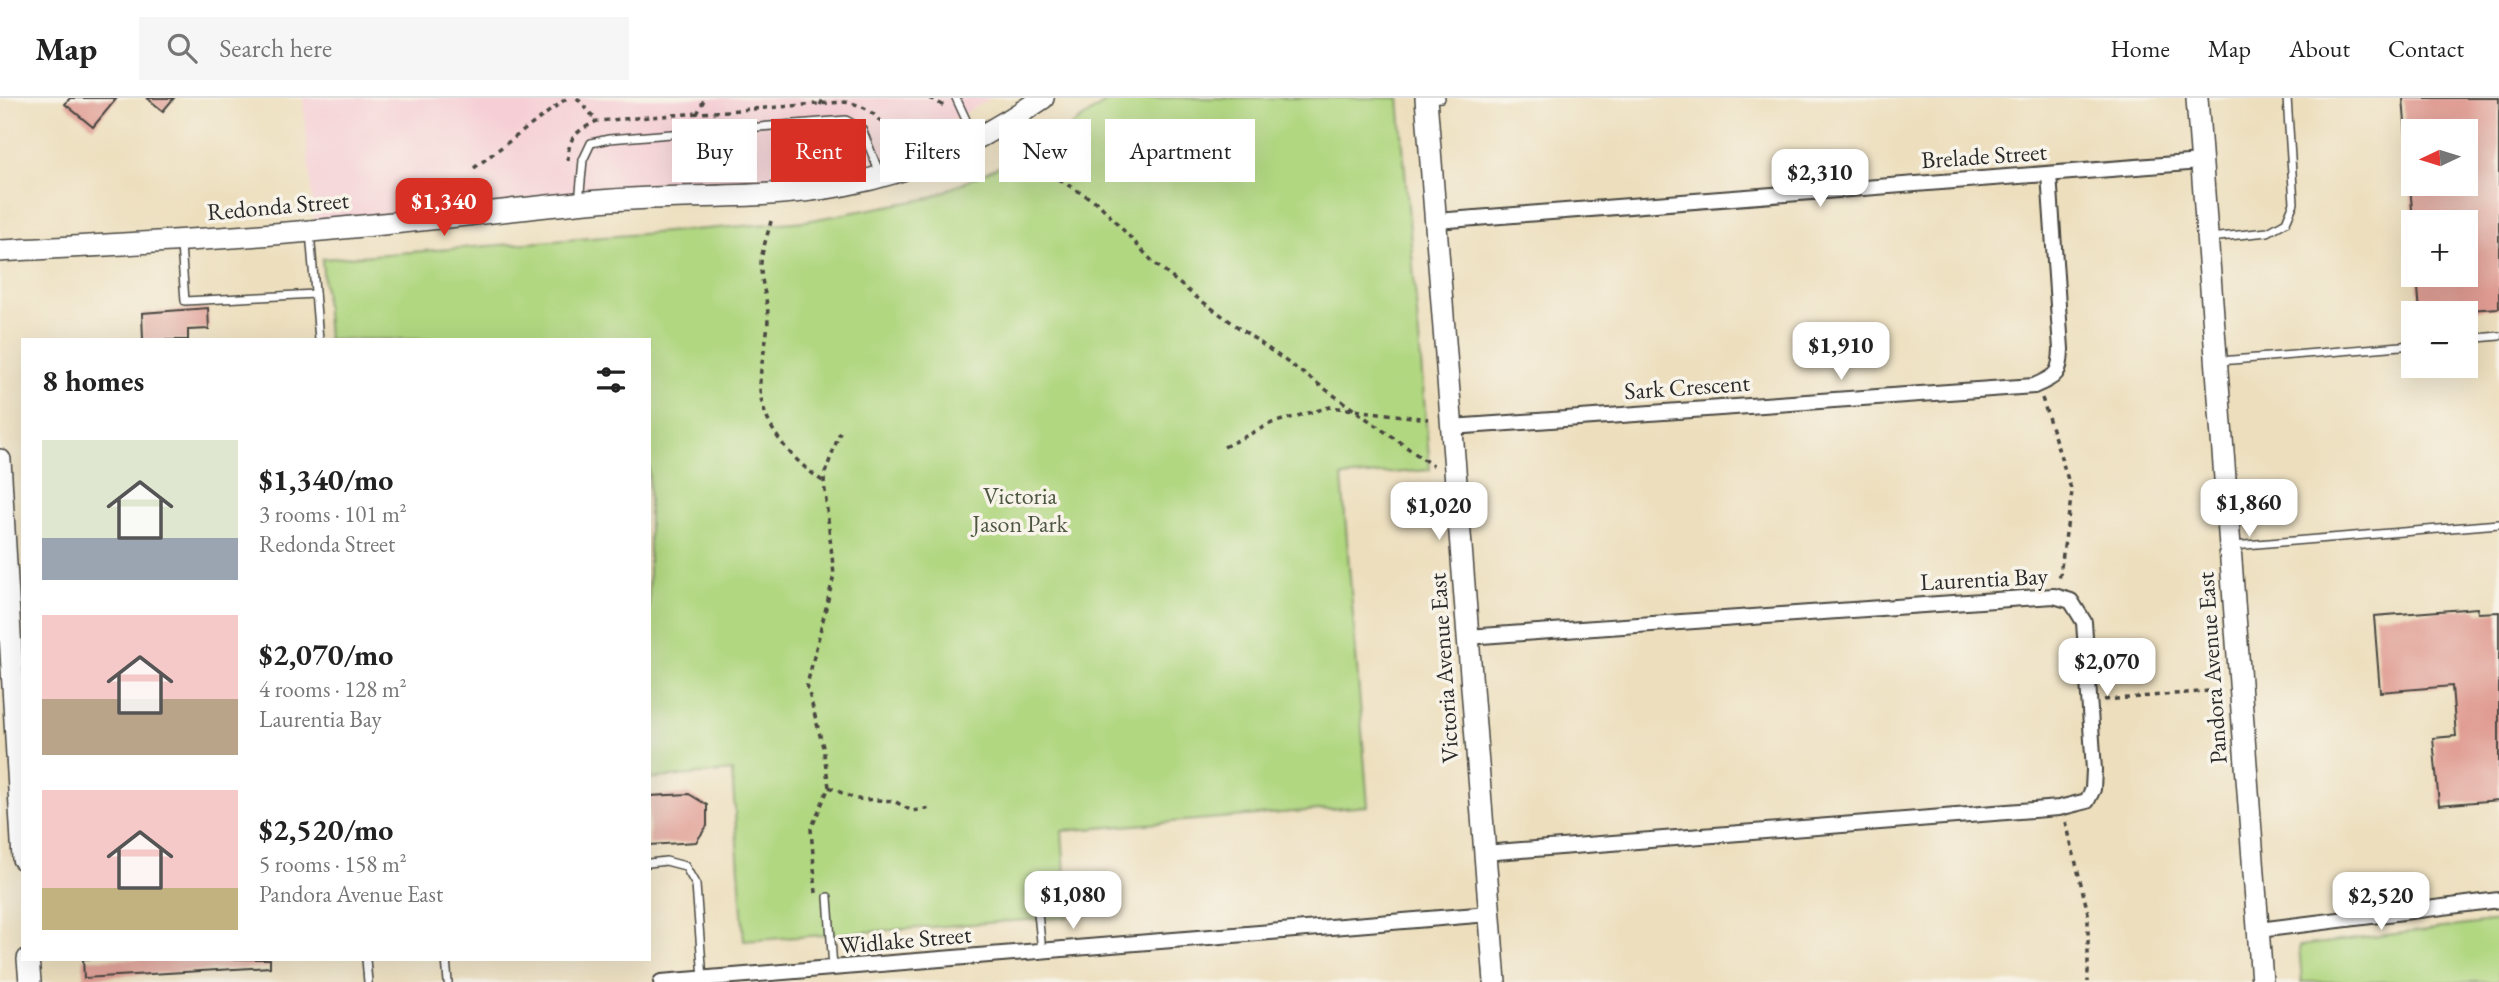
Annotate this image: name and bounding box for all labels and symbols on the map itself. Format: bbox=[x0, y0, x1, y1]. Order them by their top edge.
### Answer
north arrow bbox=[2401, 119, 2478, 196]
street label: Brelade Street bbox=[1920, 136, 2048, 175]
pin: $2,310 bbox=[1763, 150, 1877, 209]
pin: $1,340 bbox=[387, 178, 501, 238]
street label: Redonda Street bbox=[206, 184, 351, 227]
pin: $1,910 bbox=[1784, 322, 1898, 382]
street label: Sark Crescent bbox=[1623, 367, 1751, 406]
park label: Victoria Jason Park bbox=[970, 480, 1069, 539]
pin: $1,860 bbox=[2192, 480, 2306, 539]
pin: $1,020 bbox=[1382, 482, 1496, 542]
street label: Laurentia Bay bbox=[1919, 560, 2049, 597]
street label: Victoria Avenue East bbox=[1421, 571, 1466, 764]
street label: Pandora Avenue East bbox=[2189, 571, 2234, 765]
pin: $2,070 bbox=[2050, 638, 2164, 698]
pin: $1,080 bbox=[1016, 872, 1130, 931]
pin: $2,520 bbox=[2324, 872, 2438, 932]
street label: Widlake Street bbox=[837, 918, 973, 961]

